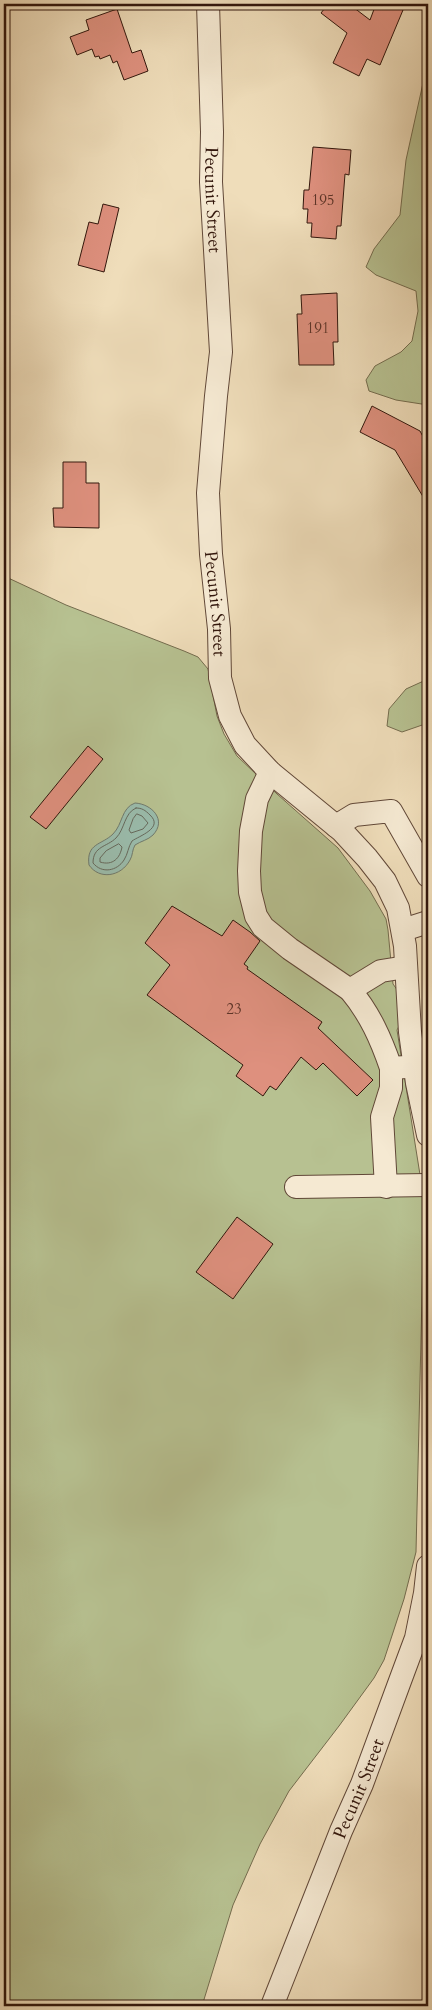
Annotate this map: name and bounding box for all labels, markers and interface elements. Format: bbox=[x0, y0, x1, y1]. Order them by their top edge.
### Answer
street label: Pecunit Street bbox=[198, 147, 228, 254]
house number: 195 bbox=[311, 190, 335, 210]
house number: 191 bbox=[306, 318, 330, 338]
street label: Pecunit Street bbox=[198, 550, 232, 657]
house number: 23 bbox=[226, 999, 242, 1019]
street label: Pecunit Street bbox=[327, 1735, 390, 1842]

